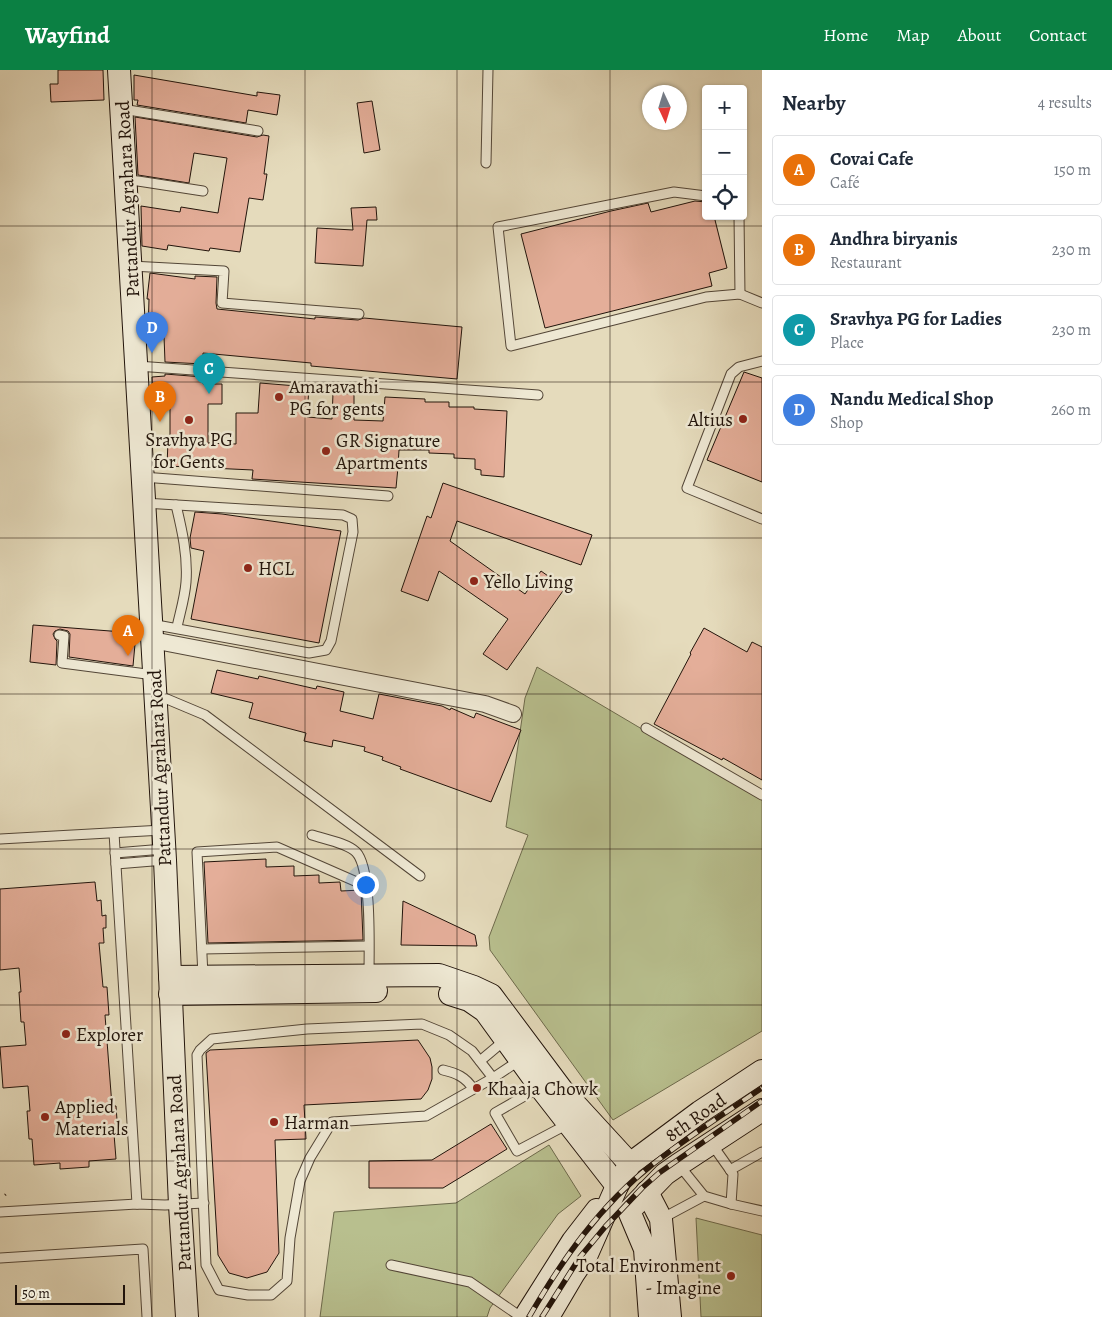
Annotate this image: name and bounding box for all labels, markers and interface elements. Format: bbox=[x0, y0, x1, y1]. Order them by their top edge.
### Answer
text: Wayfind bbox=[25, 19, 110, 51]
text: Home bbox=[823, 23, 868, 47]
text: Map bbox=[896, 23, 929, 47]
text: About bbox=[957, 23, 1001, 47]
text: Contact bbox=[1029, 23, 1087, 47]
north arrow bbox=[642, 85, 687, 130]
map controls bbox=[702, 85, 747, 220]
button: + bbox=[702, 85, 747, 130]
text: Nearby bbox=[782, 89, 845, 117]
text: 4 results bbox=[1038, 92, 1092, 114]
street label: Pattandur Agrahara Road bbox=[110, 99, 146, 298]
button: − bbox=[702, 130, 747, 175]
text: Covai Cafe bbox=[830, 146, 914, 172]
text: A bbox=[794, 159, 804, 181]
text: 150 m bbox=[1054, 159, 1091, 181]
text: Café bbox=[830, 172, 860, 194]
button: locate bbox=[702, 175, 747, 220]
text: Andhra biryanis bbox=[830, 226, 958, 252]
text: B bbox=[794, 239, 804, 261]
text: 230 m bbox=[1052, 239, 1091, 261]
text: Restaurant bbox=[830, 252, 902, 274]
text: Sravhya PG for Ladies bbox=[830, 306, 1002, 332]
pin: D bbox=[136, 312, 168, 353]
text: C bbox=[794, 319, 804, 341]
text: 230 m bbox=[1052, 319, 1091, 341]
text: Place bbox=[830, 332, 864, 354]
pin: C bbox=[193, 353, 225, 394]
place label: Amaravathi PG for gents bbox=[288, 374, 385, 422]
pin: B bbox=[144, 381, 176, 422]
text: Nandu Medical Shop bbox=[830, 386, 993, 412]
marker: Amaravathi PG for gents bbox=[273, 391, 285, 403]
text: D bbox=[793, 399, 805, 421]
text: 260 m bbox=[1051, 399, 1091, 421]
place label: Altius bbox=[687, 407, 733, 433]
text: Shop bbox=[830, 412, 863, 434]
marker: Altius bbox=[737, 413, 749, 425]
marker: Sravhya PG for Gents bbox=[183, 414, 195, 426]
place label: Sravhya PG for Gents bbox=[145, 427, 233, 475]
place label: GR Signature Apartments bbox=[335, 428, 440, 476]
marker: GR Signature Apartments bbox=[320, 445, 332, 457]
place label: HCL bbox=[258, 556, 294, 582]
marker: HCL bbox=[242, 562, 254, 574]
place label: Yello Living bbox=[483, 569, 574, 595]
marker: Yello Living bbox=[468, 575, 480, 587]
pin: A bbox=[112, 615, 144, 656]
street label: Pattandur Agrahara Road bbox=[142, 668, 178, 867]
your location bbox=[353, 872, 379, 898]
place label: Explorer bbox=[76, 1022, 143, 1048]
marker: Explorer bbox=[60, 1028, 72, 1040]
street label: Pattandur Agrahara Road bbox=[162, 1073, 198, 1272]
place label: Khaaja Chowk bbox=[487, 1076, 599, 1102]
marker: Khaaja Chowk bbox=[471, 1082, 483, 1094]
street label: 8th Road bbox=[660, 1087, 732, 1148]
place label: Applied Materials bbox=[54, 1094, 128, 1142]
place label: Harman bbox=[284, 1110, 349, 1136]
marker: Applied Materials bbox=[39, 1111, 51, 1123]
marker: Harman bbox=[268, 1116, 280, 1128]
place label: Total Environment - Imagine bbox=[576, 1253, 721, 1301]
marker: Total Environment - Imagine bbox=[725, 1270, 737, 1282]
scale bar bbox=[15, 1282, 125, 1305]
text: 50 m bbox=[22, 1284, 50, 1303]

